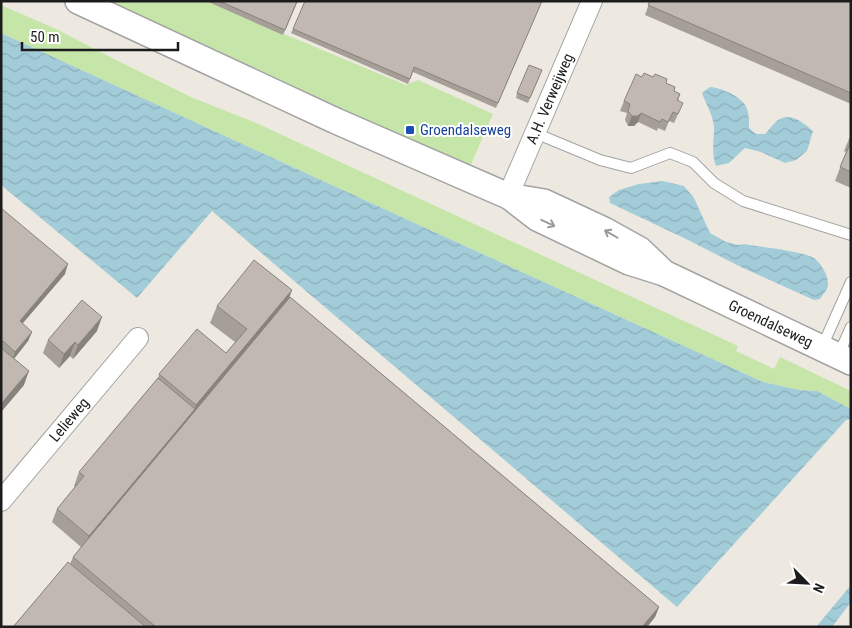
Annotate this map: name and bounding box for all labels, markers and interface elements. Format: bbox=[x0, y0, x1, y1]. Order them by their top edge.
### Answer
scale bar bbox=[22, 20, 179, 52]
text: 50 m bbox=[30, 28, 60, 46]
street label: A.H. Verweijweg bbox=[522, 51, 577, 147]
place label: Groendalseweg bbox=[420, 121, 511, 139]
marker: Groendalseweg bbox=[404, 124, 416, 136]
one-way arrow bbox=[540, 219, 555, 229]
one-way arrow bbox=[604, 229, 619, 238]
street label: Groendalseweg bbox=[726, 296, 816, 352]
street label: Lelieweg bbox=[45, 394, 93, 446]
north arrow bbox=[782, 558, 832, 608]
text: N bbox=[810, 581, 828, 595]

